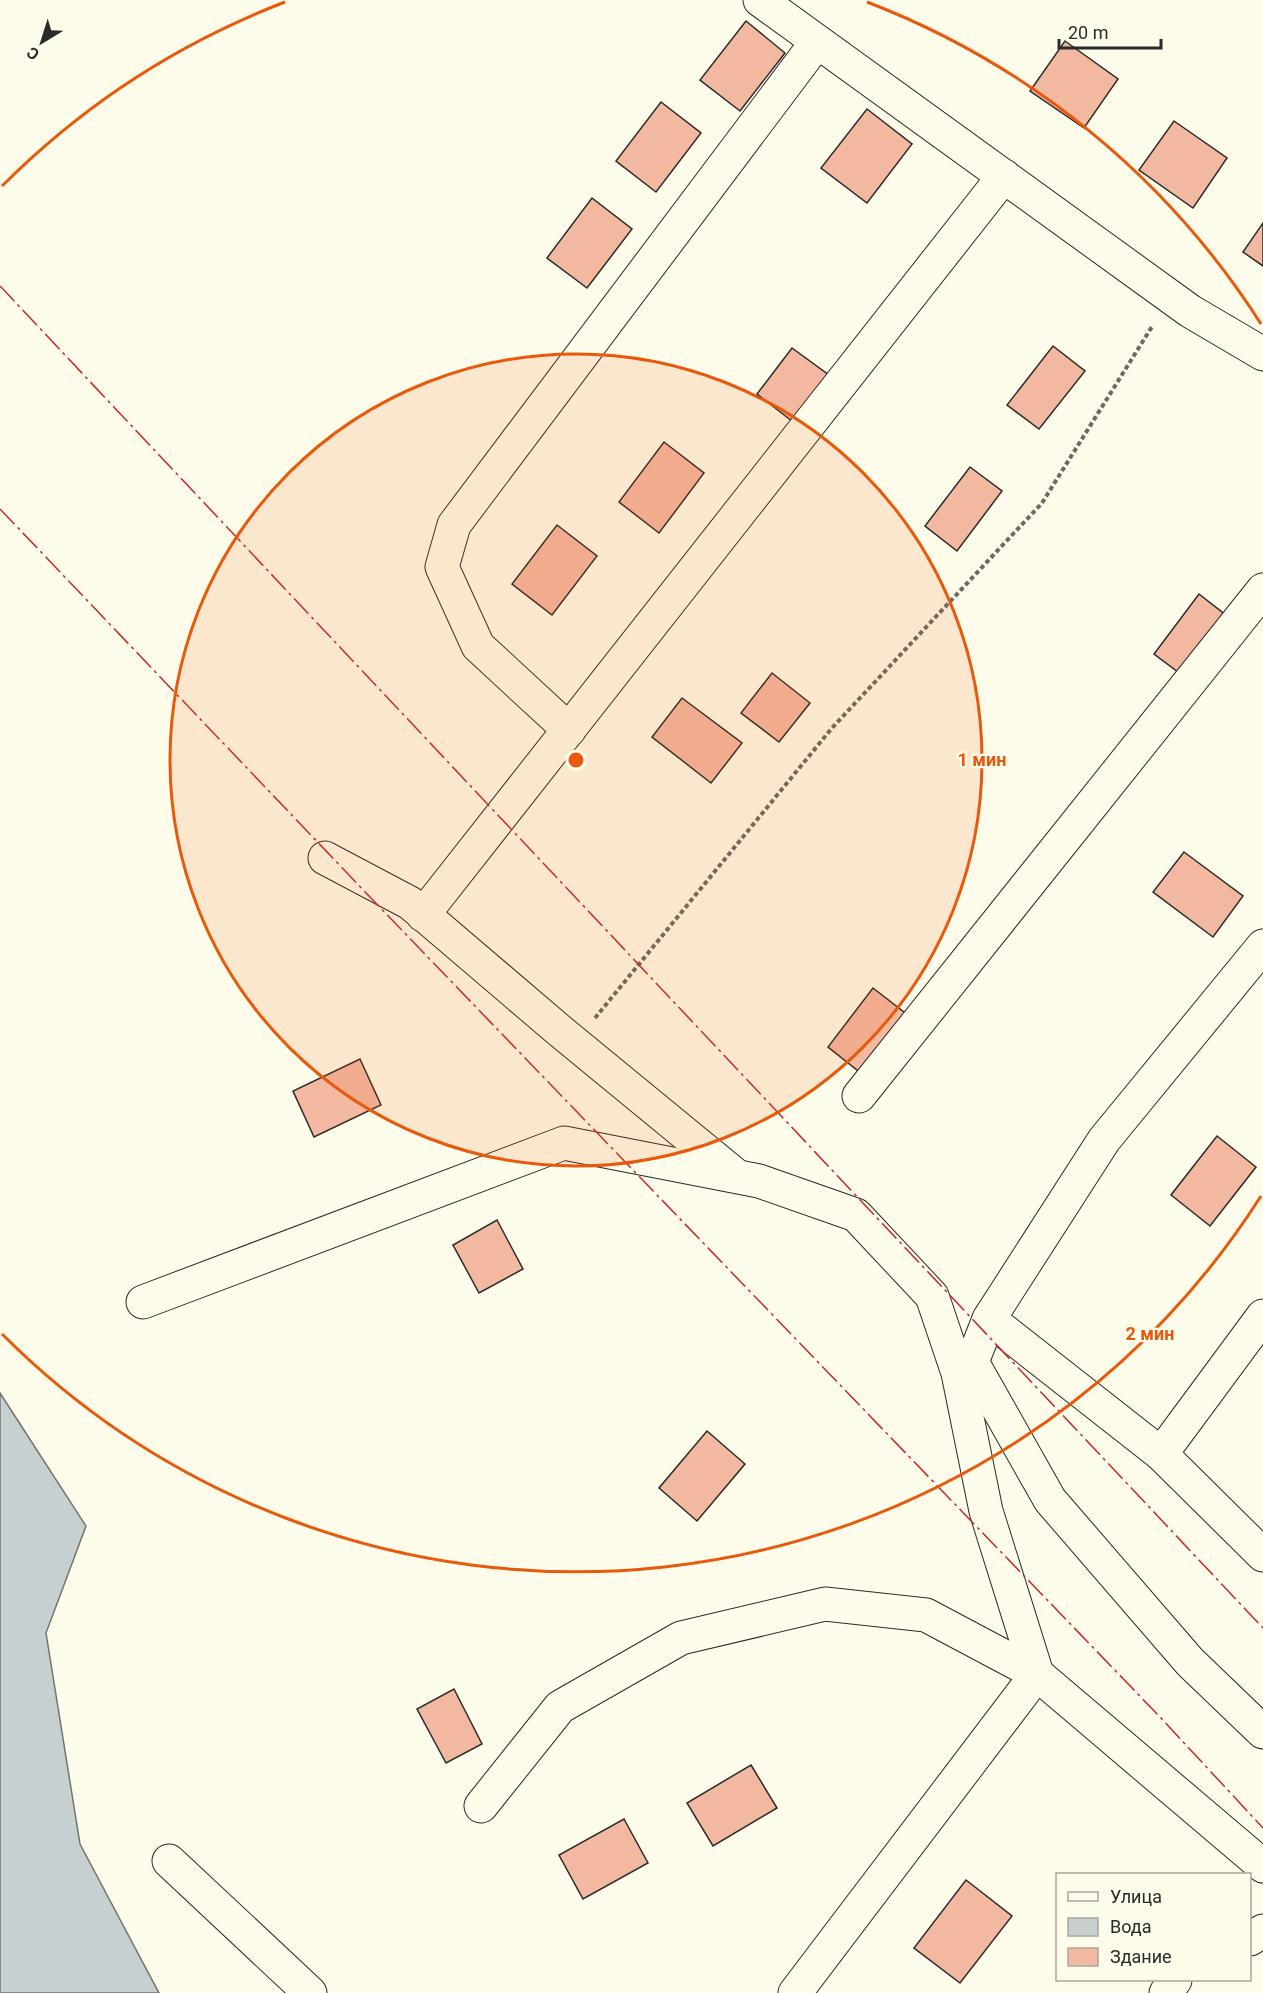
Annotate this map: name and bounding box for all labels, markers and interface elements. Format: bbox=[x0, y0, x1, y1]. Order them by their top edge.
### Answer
north arrow bbox=[12, 12, 72, 72]
scale bar bbox=[1059, 12, 1161, 50]
text: 20 m bbox=[1068, 22, 1108, 43]
text: С bbox=[23, 43, 43, 64]
text: 1 мин bbox=[958, 749, 1006, 770]
centre of rings bbox=[566, 750, 586, 770]
text: 2 мин bbox=[1126, 1323, 1174, 1344]
legend bbox=[1056, 1873, 1251, 1981]
text: Улица bbox=[1110, 1886, 1162, 1907]
text: Вода bbox=[1110, 1916, 1152, 1937]
text: Здание bbox=[1110, 1946, 1172, 1967]

